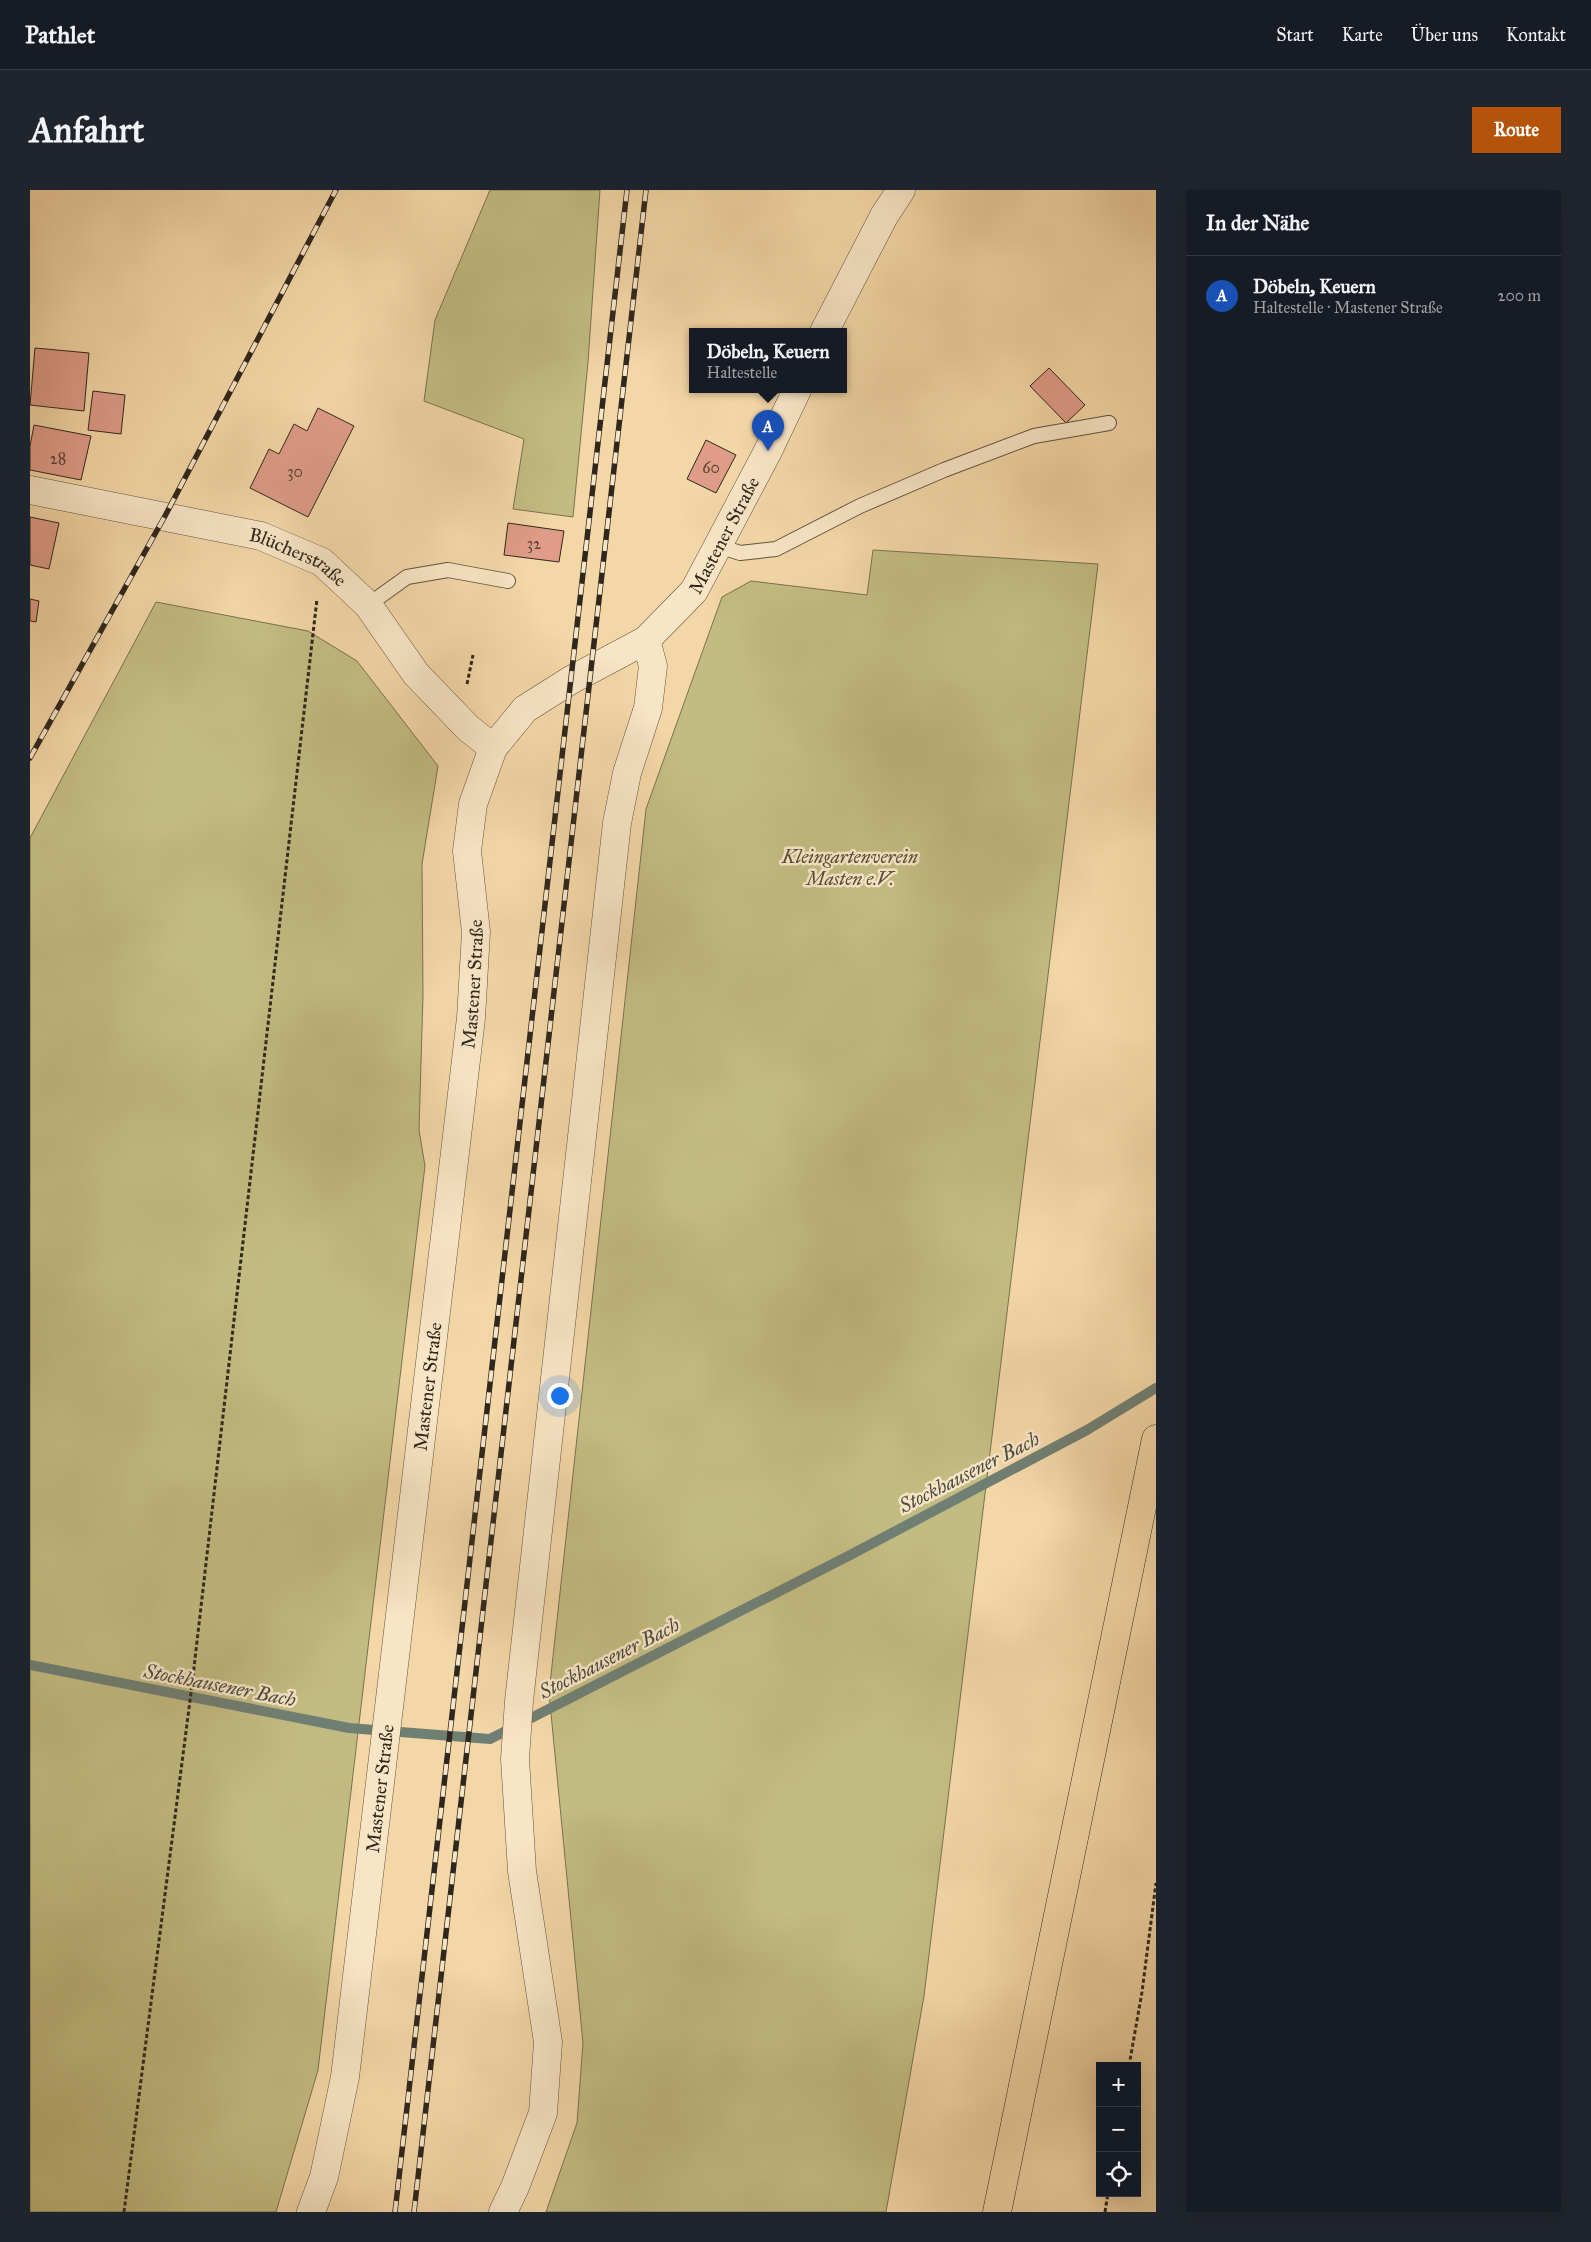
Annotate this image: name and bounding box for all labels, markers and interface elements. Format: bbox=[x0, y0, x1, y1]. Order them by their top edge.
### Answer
text: Pathlet bbox=[25, 20, 95, 50]
text: Start bbox=[1276, 24, 1314, 46]
text: Karte bbox=[1342, 24, 1383, 46]
text: Über uns bbox=[1411, 24, 1478, 46]
text: Kontakt bbox=[1506, 24, 1566, 46]
button: Route bbox=[1472, 107, 1561, 153]
text: Anfahrt bbox=[30, 109, 144, 152]
text: In der Nähe bbox=[1206, 210, 1309, 236]
text: Döbeln, Keuern bbox=[1253, 275, 1376, 298]
text: A bbox=[1217, 286, 1227, 305]
text: 200 m bbox=[1498, 286, 1541, 305]
text: Haltestelle · Mastener Straße bbox=[1253, 298, 1443, 317]
popup bbox=[689, 328, 847, 393]
text: Döbeln, Keuern bbox=[707, 340, 829, 363]
text: Haltestelle bbox=[707, 363, 777, 382]
pin: A bbox=[752, 410, 784, 451]
house number: 28 bbox=[50, 449, 66, 468]
house number: 60 bbox=[702, 458, 720, 477]
house number: 30 bbox=[287, 462, 303, 481]
street label: Mastener Straße bbox=[684, 473, 764, 598]
street label: Blücherstraße bbox=[247, 523, 352, 591]
house number: 32 bbox=[527, 534, 541, 553]
park label: Kleingartenverein Masten e.V. bbox=[781, 845, 918, 890]
street label: Mastener Straße bbox=[456, 918, 488, 1050]
street label: Mastener Straße bbox=[409, 1321, 447, 1452]
your location bbox=[547, 1383, 573, 1409]
water label: Stockhausener Bach bbox=[894, 1426, 1043, 1518]
water label: Stockhausener Bach bbox=[534, 1612, 683, 1704]
water label: Stockhausener Bach bbox=[141, 1658, 298, 1712]
street label: Mastener Straße bbox=[361, 1723, 399, 1854]
map controls bbox=[1096, 2062, 1141, 2197]
button: + bbox=[1096, 2062, 1141, 2107]
button: − bbox=[1096, 2107, 1141, 2152]
button: locate bbox=[1096, 2152, 1141, 2197]

